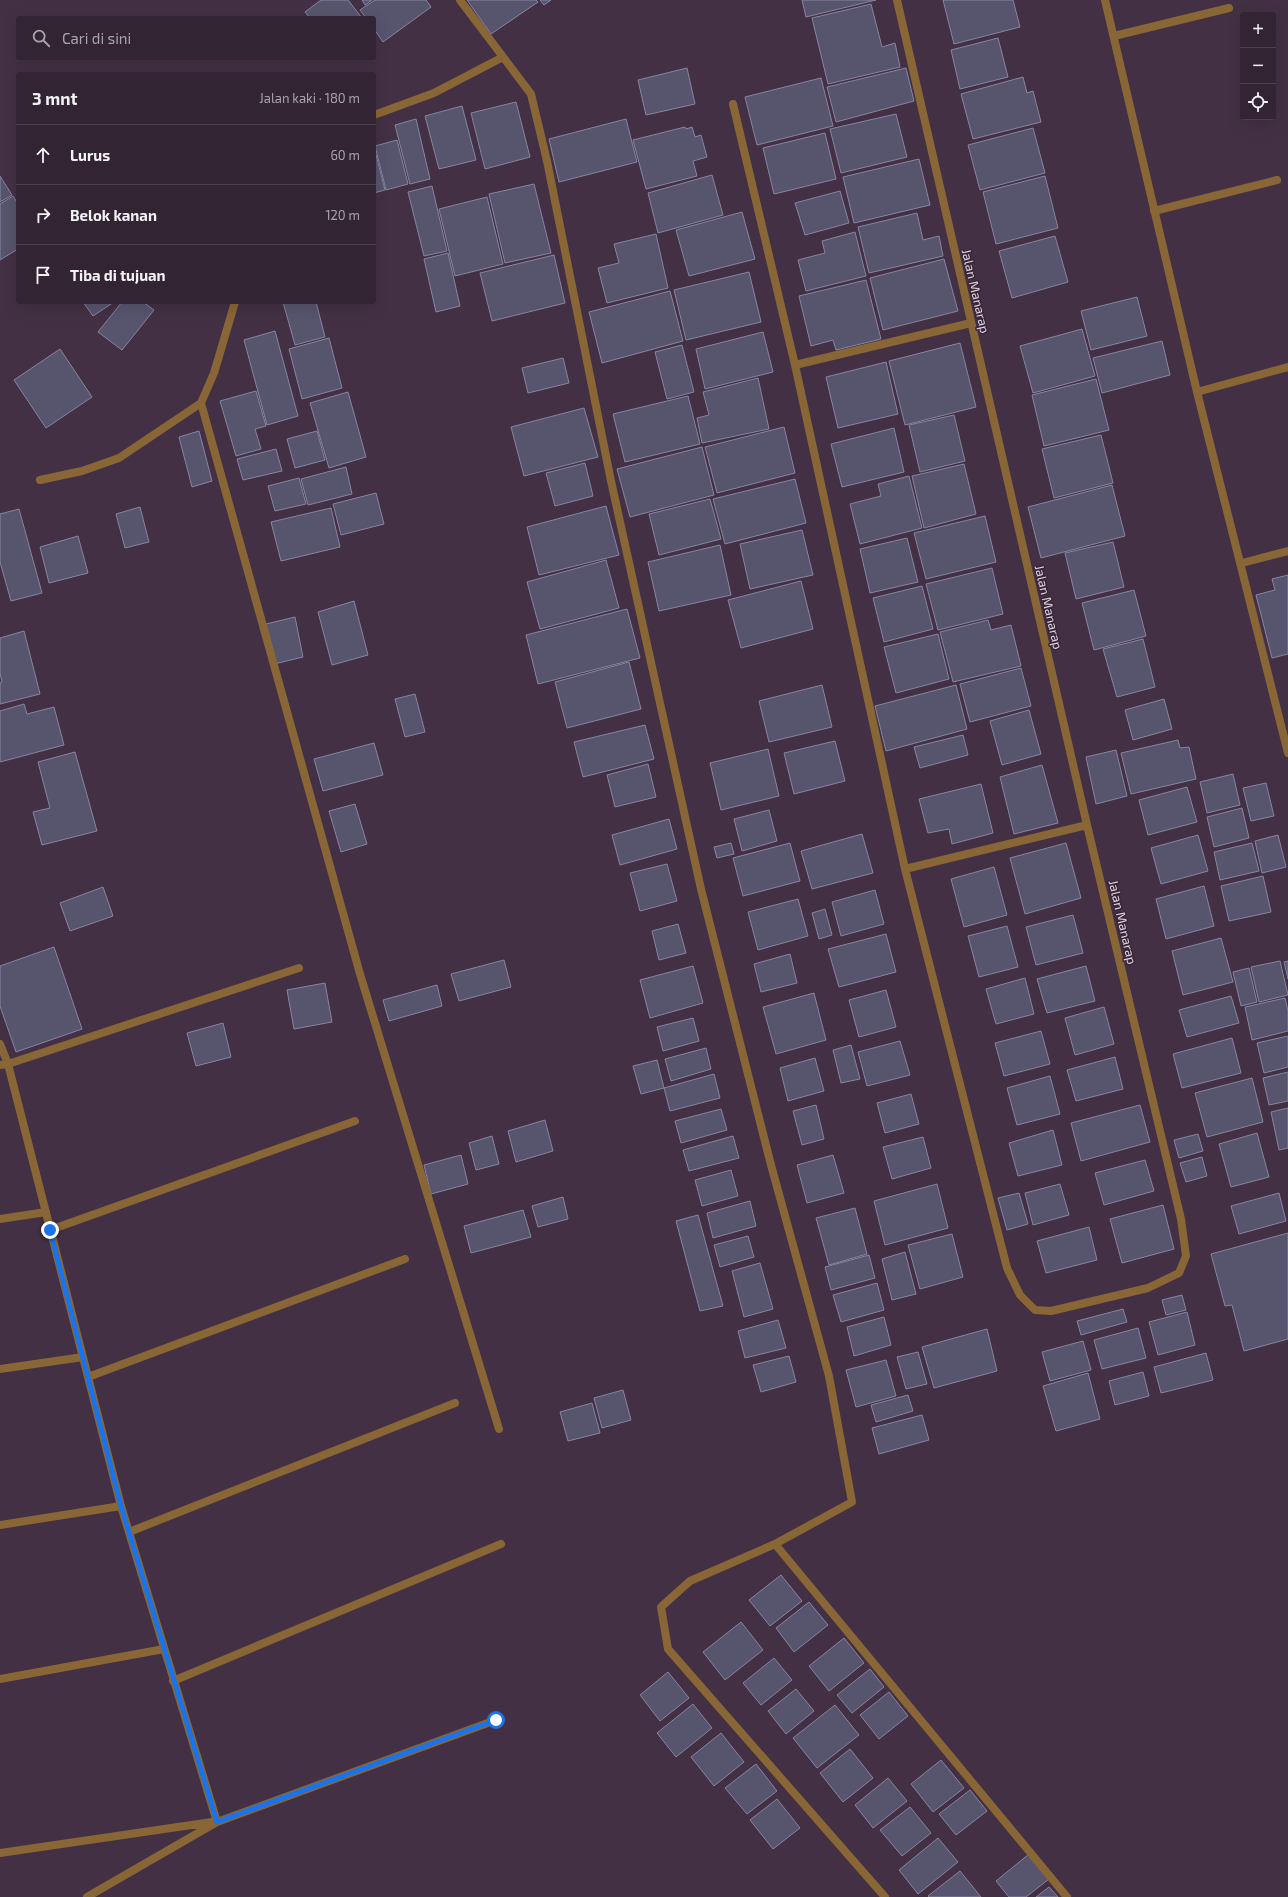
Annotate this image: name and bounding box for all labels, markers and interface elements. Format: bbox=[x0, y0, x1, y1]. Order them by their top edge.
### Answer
map controls bbox=[1240, 12, 1276, 120]
button: + bbox=[1240, 12, 1276, 48]
search box bbox=[16, 16, 376, 60]
icon: search bbox=[30, 27, 52, 49]
text: Cari di sini bbox=[62, 29, 131, 47]
button: − bbox=[1240, 48, 1276, 84]
button: locate bbox=[1240, 84, 1276, 120]
text: 3 mnt bbox=[32, 88, 77, 108]
text: Jalan kaki · 180 m bbox=[259, 90, 360, 106]
icon: ahead bbox=[32, 144, 54, 166]
text: Lurus bbox=[70, 146, 110, 164]
text: 60 m bbox=[330, 147, 360, 163]
icon: right bbox=[32, 204, 54, 226]
text: Belok kanan bbox=[70, 206, 157, 224]
text: 120 m bbox=[325, 207, 360, 223]
street label: Jalan Manarap bbox=[959, 247, 993, 335]
icon: arrive bbox=[32, 264, 54, 286]
text: Tiba di tujuan bbox=[70, 266, 166, 284]
street label: Jalan Manarap bbox=[1032, 563, 1066, 651]
street label: Jalan Manarap bbox=[1106, 878, 1140, 966]
route end bbox=[41, 1221, 59, 1239]
route start bbox=[487, 1711, 505, 1729]

